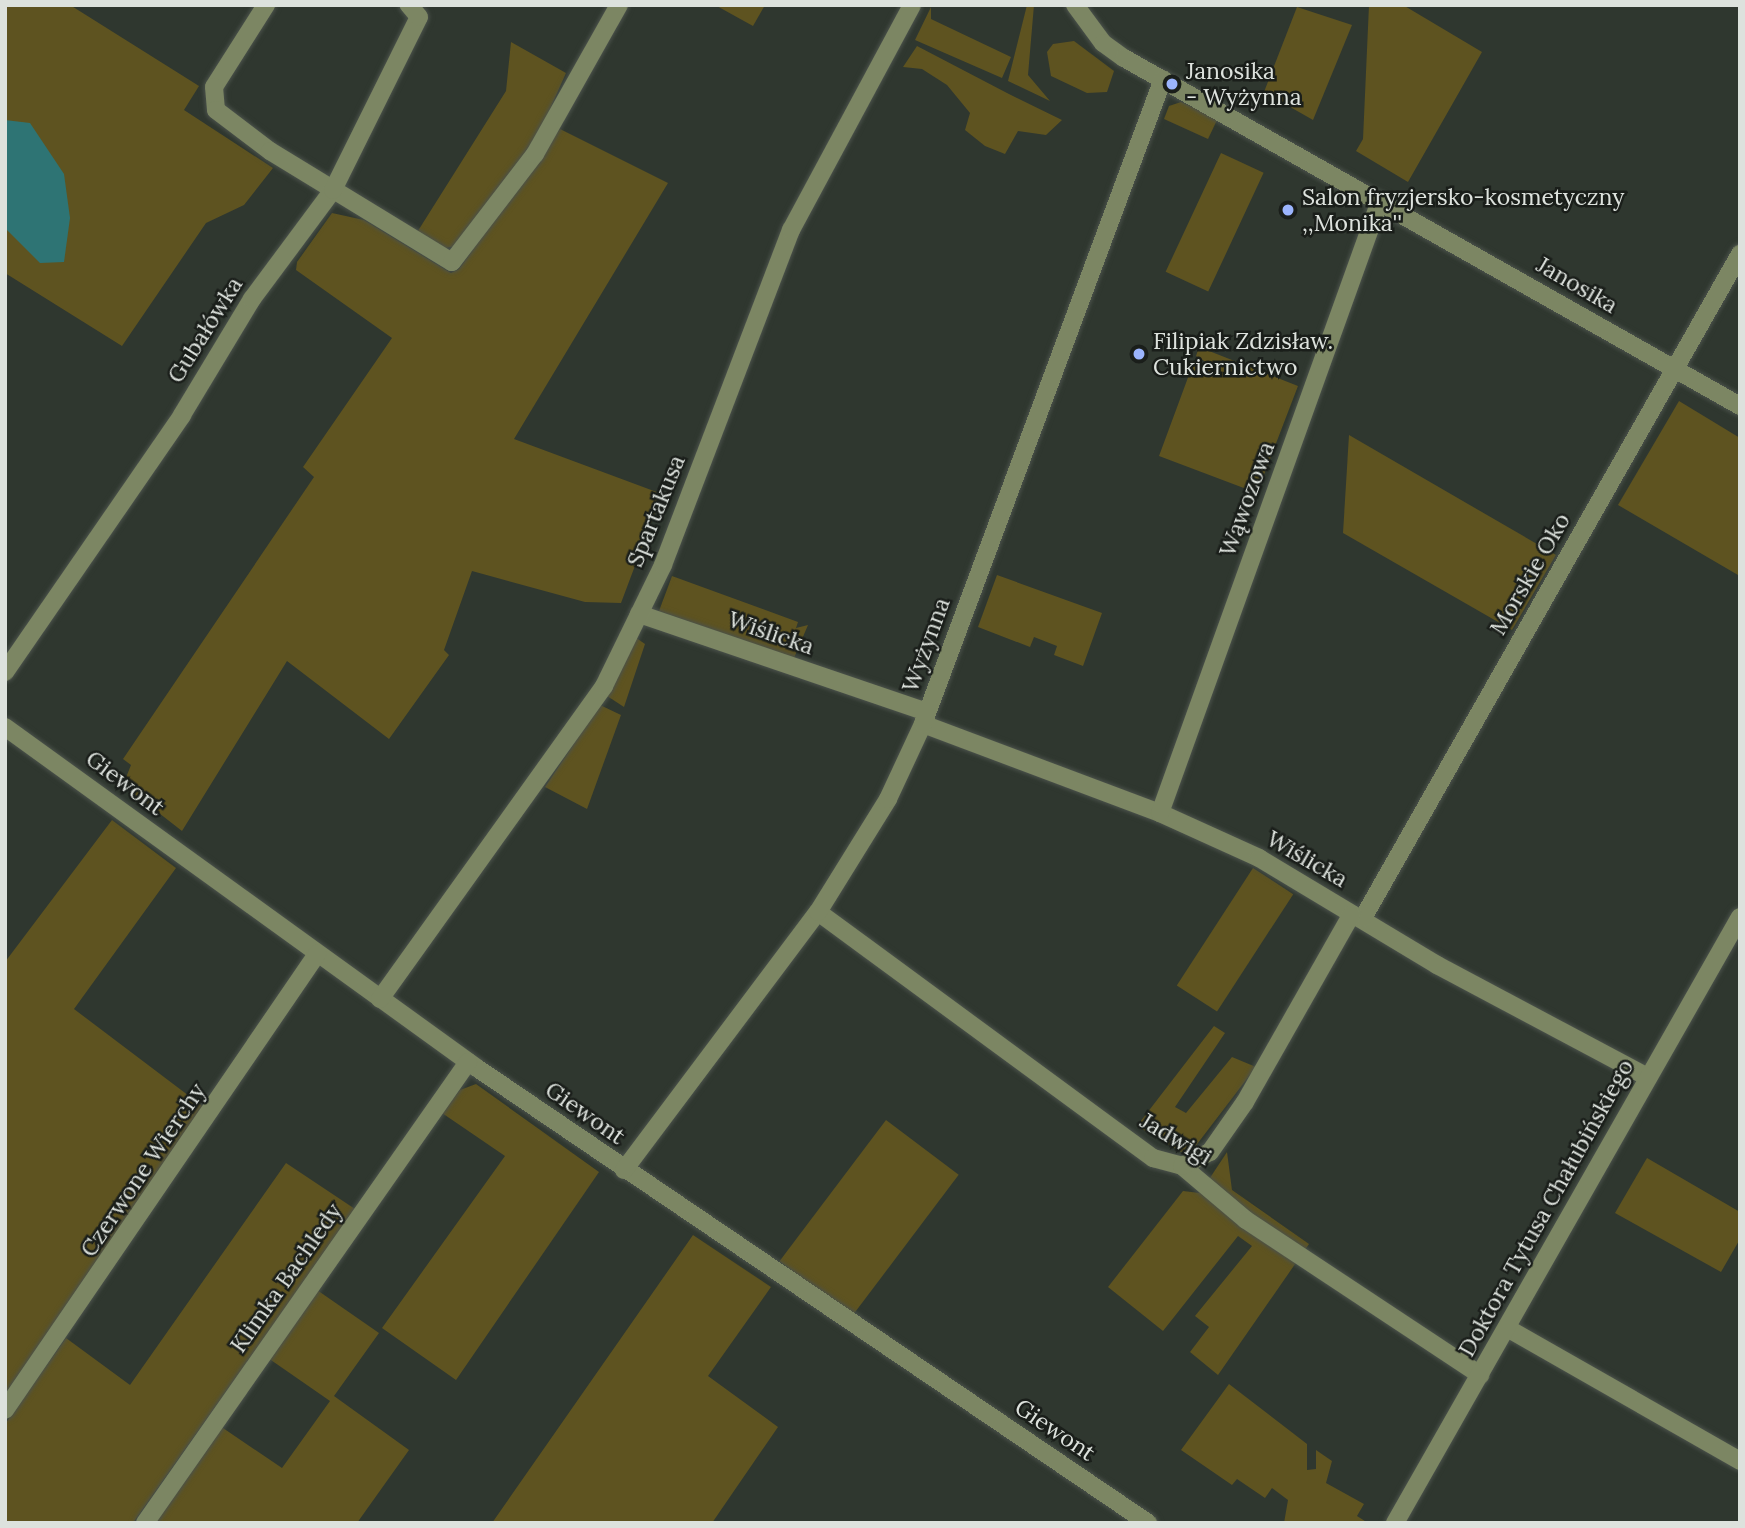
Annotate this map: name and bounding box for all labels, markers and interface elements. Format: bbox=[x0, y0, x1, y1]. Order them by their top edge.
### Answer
place label: Janosika - Wyżynna bbox=[1186, 57, 1302, 111]
marker: Janosika - Wyżynna bbox=[1164, 76, 1180, 92]
place label: Salon fryzjersko-kosmetyczny ,,Monika'' bbox=[1302, 183, 1624, 237]
marker: Salon fryzjersko-kosmetyczny ,,Monika'' bbox=[1280, 202, 1296, 218]
street label: Janosika bbox=[1532, 251, 1622, 319]
street label: Gubałówka bbox=[162, 272, 248, 388]
place label: Filipiak Zdzisław. Cukiernictwo bbox=[1153, 327, 1333, 381]
marker: Filipiak Zdzisław. Cukiernictwo bbox=[1131, 346, 1147, 362]
street label: Wąwozowa bbox=[1214, 438, 1280, 560]
street label: Spartakusa bbox=[621, 451, 691, 571]
street label: Morskie Oko bbox=[1484, 508, 1576, 640]
street label: Wyżynna bbox=[896, 594, 956, 696]
street label: Wiślicka bbox=[725, 605, 817, 661]
street label: Giewont bbox=[81, 745, 169, 821]
street label: Wiślicka bbox=[1262, 825, 1352, 893]
street label: Doktora Tytusa Chałubińskiego bbox=[1453, 1055, 1639, 1361]
street label: Giewont bbox=[540, 1076, 630, 1150]
street label: Czerwone Wierchy bbox=[75, 1078, 211, 1262]
street label: Jadwigi bbox=[1135, 1107, 1217, 1171]
street label: Klimka Bachledy bbox=[224, 1198, 348, 1358]
street label: Giewont bbox=[1010, 1393, 1100, 1467]

